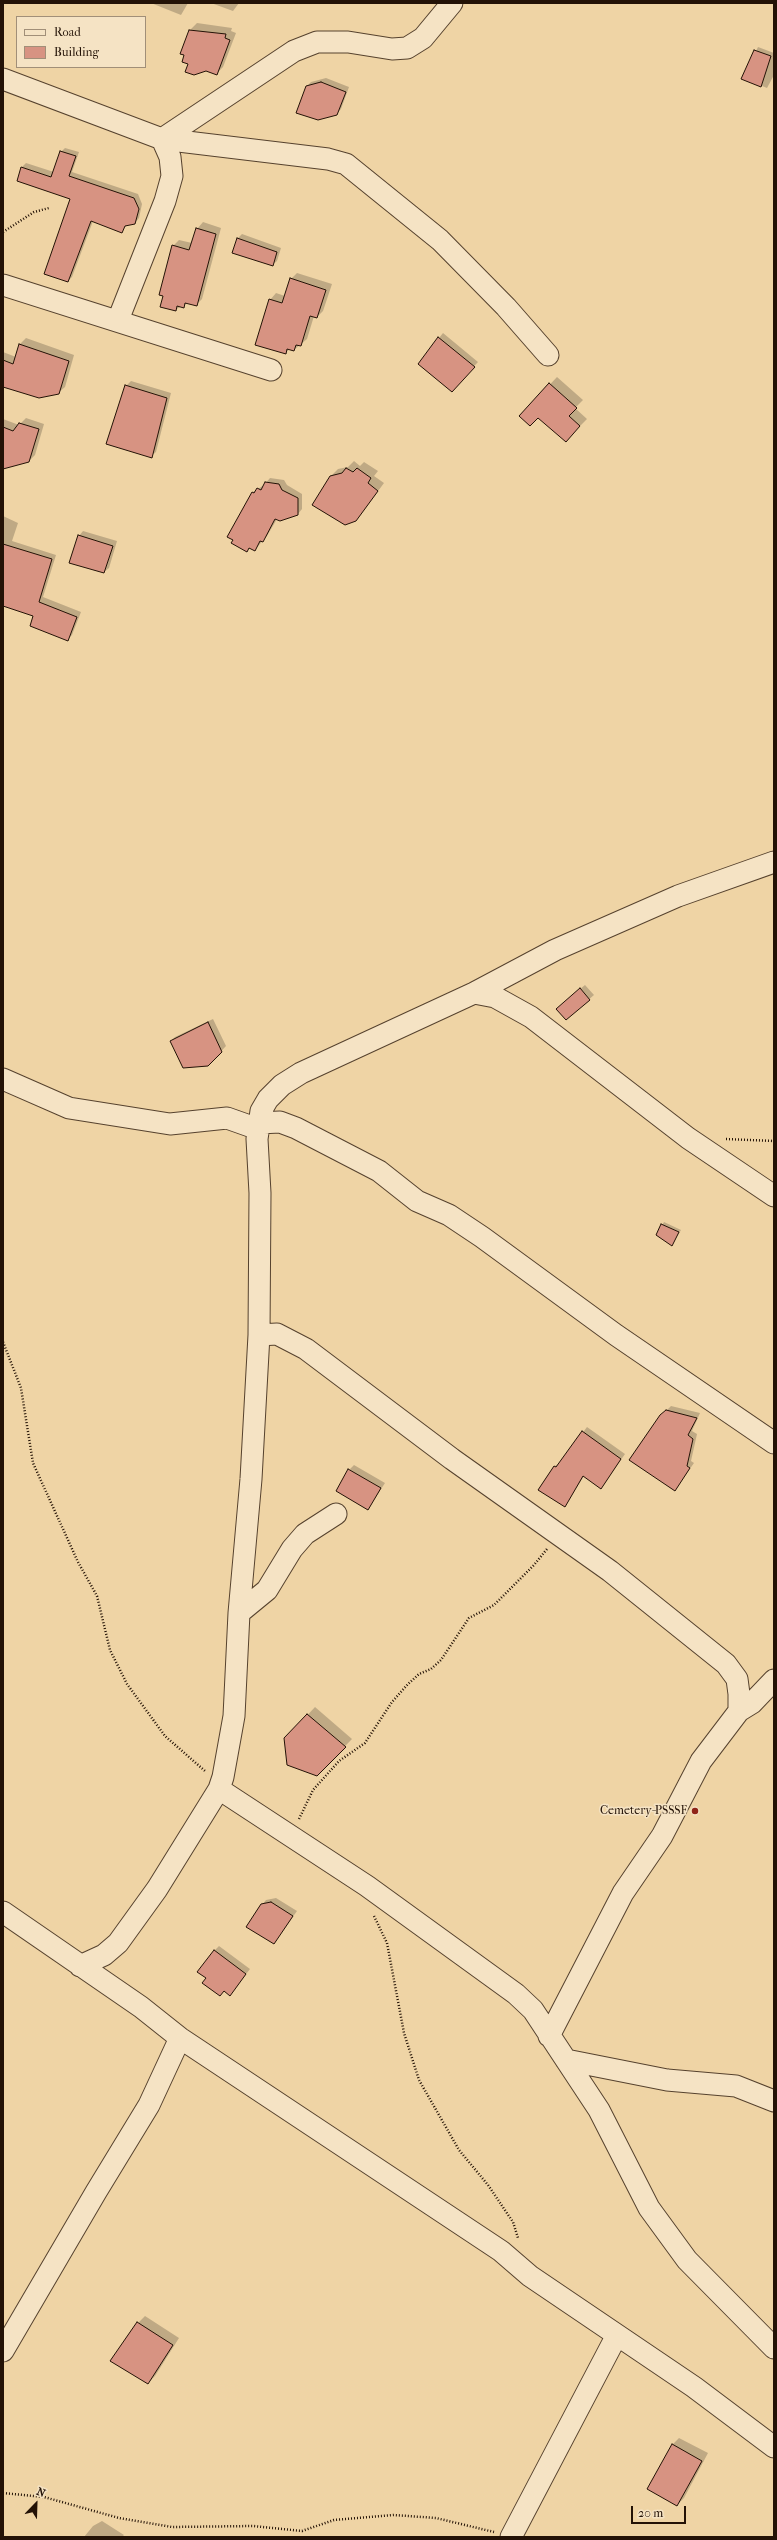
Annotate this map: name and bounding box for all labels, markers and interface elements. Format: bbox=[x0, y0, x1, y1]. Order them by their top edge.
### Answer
legend bbox=[16, 16, 146, 68]
text: Road bbox=[54, 25, 81, 39]
text: Building bbox=[54, 45, 99, 59]
place label: Cemetery-PSSSF bbox=[600, 1804, 687, 1818]
marker: Cemetery-PSSSF bbox=[690, 1806, 700, 1816]
north arrow bbox=[16, 2484, 56, 2524]
text: N bbox=[34, 2485, 47, 2500]
scale bar bbox=[633, 2498, 688, 2524]
text: 20 m bbox=[638, 2506, 663, 2520]

